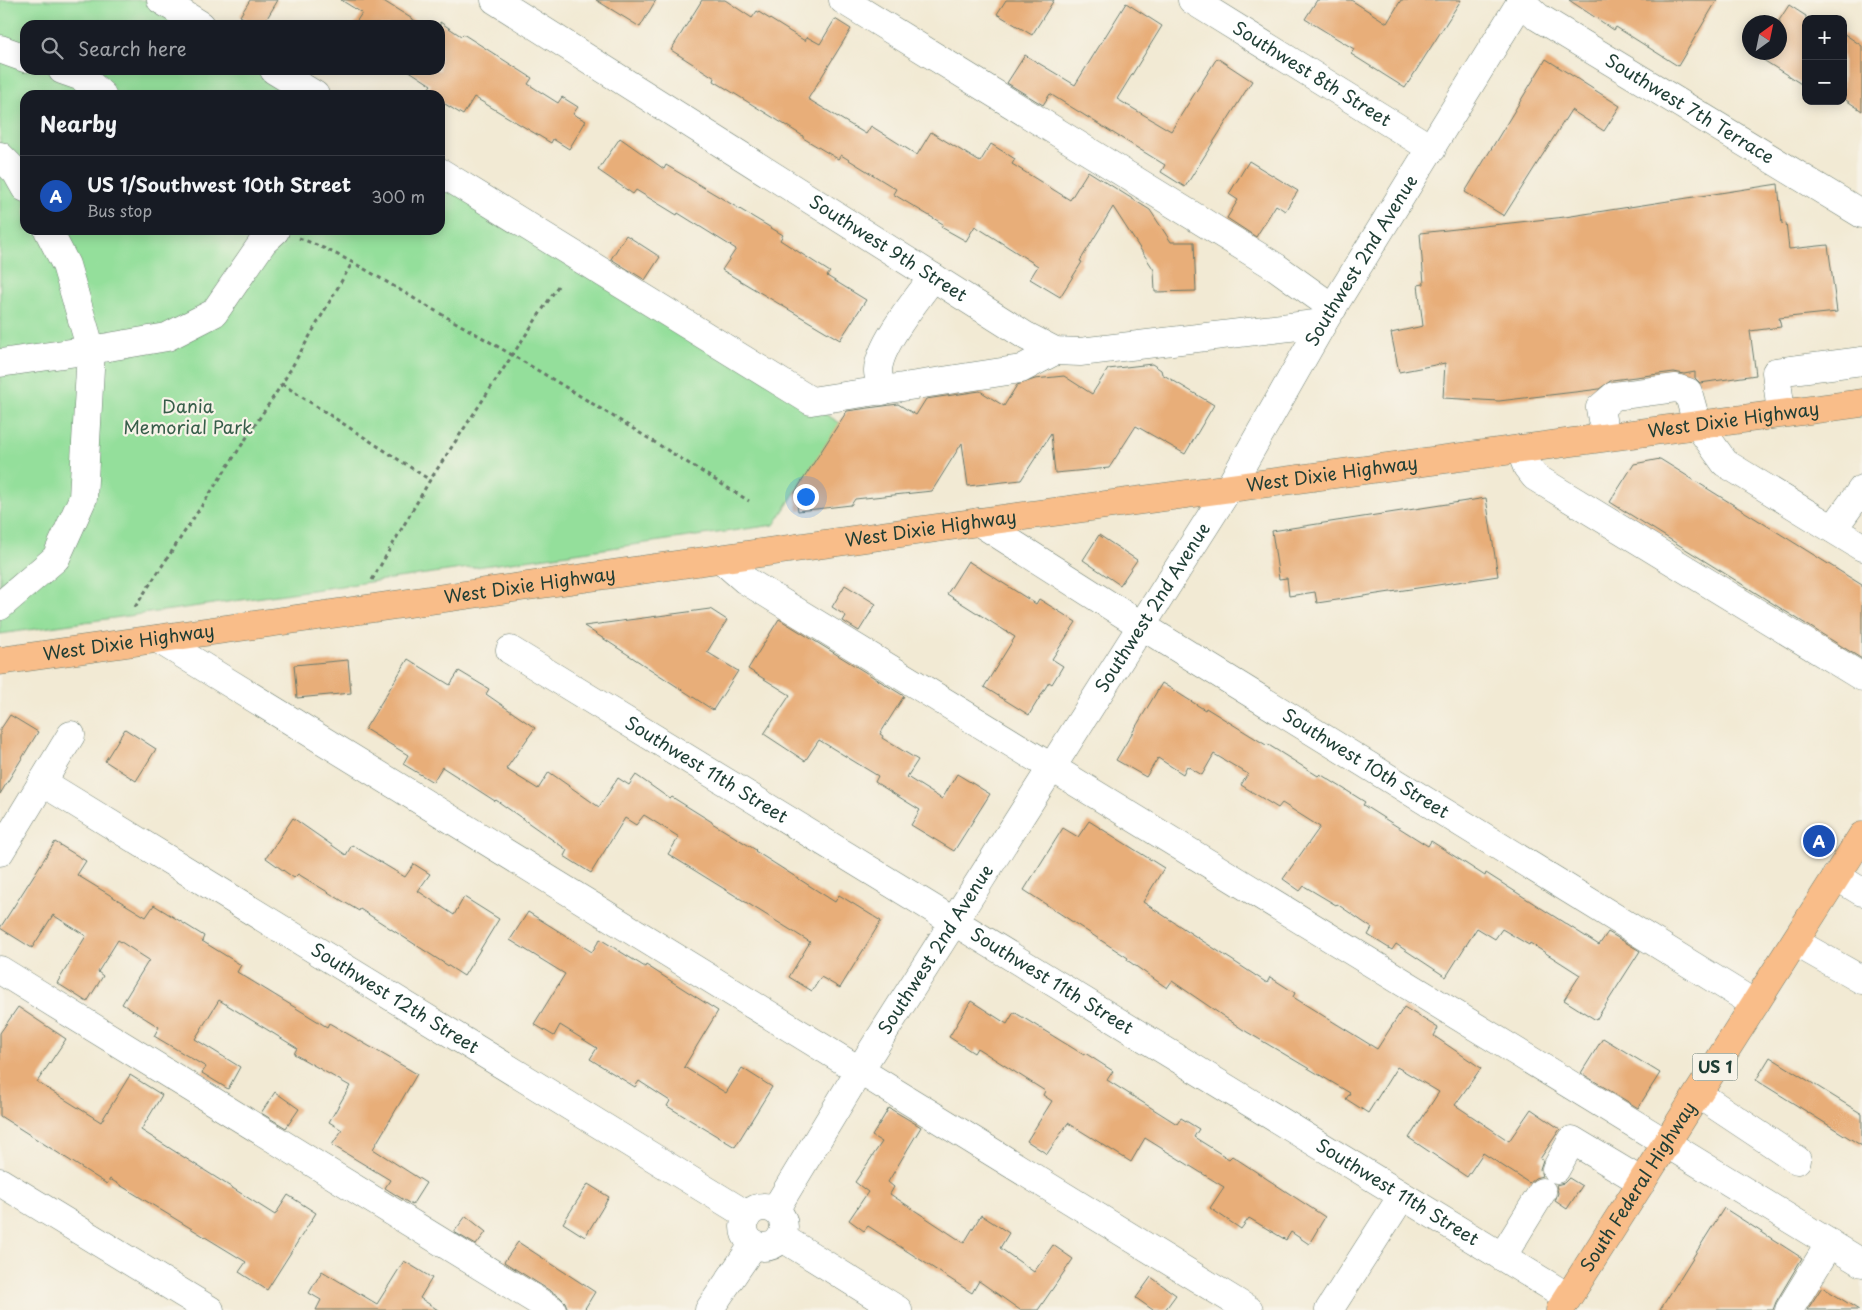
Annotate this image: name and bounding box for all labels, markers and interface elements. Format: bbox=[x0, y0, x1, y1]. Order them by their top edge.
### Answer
street label: Southwest 8th Street bbox=[1228, 14, 1397, 133]
north arrow bbox=[1742, 15, 1787, 60]
map controls bbox=[1802, 15, 1847, 105]
button: + bbox=[1802, 15, 1847, 60]
search box bbox=[20, 20, 445, 75]
icon: search bbox=[38, 34, 66, 62]
text: Search here bbox=[78, 34, 187, 62]
street label: Southwest 7th Terrace bbox=[1601, 46, 1780, 170]
button: − bbox=[1802, 60, 1847, 105]
text: Nearby bbox=[40, 107, 117, 139]
street label: Southwest 2nd Avenue bbox=[1298, 169, 1423, 351]
text: US 1/Southwest 10th Street bbox=[87, 170, 351, 198]
text: A bbox=[50, 184, 62, 208]
text: 300 m bbox=[371, 184, 425, 208]
street label: Southwest 9th Street bbox=[805, 187, 973, 307]
text: Bus stop bbox=[87, 198, 152, 222]
park label: Dania Memorial Park bbox=[123, 392, 253, 440]
street label: West Dixie Highway bbox=[1646, 394, 1820, 444]
street label: West Dixie Highway bbox=[1244, 448, 1419, 498]
your location bbox=[793, 484, 819, 510]
street label: West Dixie Highway bbox=[843, 502, 1018, 553]
street label: Southwest 2nd Avenue bbox=[1088, 517, 1216, 697]
street label: West Dixie Highway bbox=[442, 559, 617, 610]
street label: West Dixie Highway bbox=[41, 616, 216, 667]
street label: Southwest 10th Street bbox=[1278, 701, 1455, 824]
street label: Southwest 11th Street bbox=[620, 708, 794, 829]
pin: A bbox=[1803, 822, 1835, 860]
street label: Southwest 2nd Avenue bbox=[871, 859, 999, 1039]
street label: Southwest 11th Street bbox=[966, 920, 1139, 1040]
street label: Southwest 12th Street bbox=[306, 935, 485, 1059]
road number: US 1 bbox=[1692, 1054, 1738, 1080]
street label: South Federal Highway bbox=[1573, 1096, 1702, 1277]
street label: Southwest 11th Street bbox=[1311, 1131, 1485, 1252]

